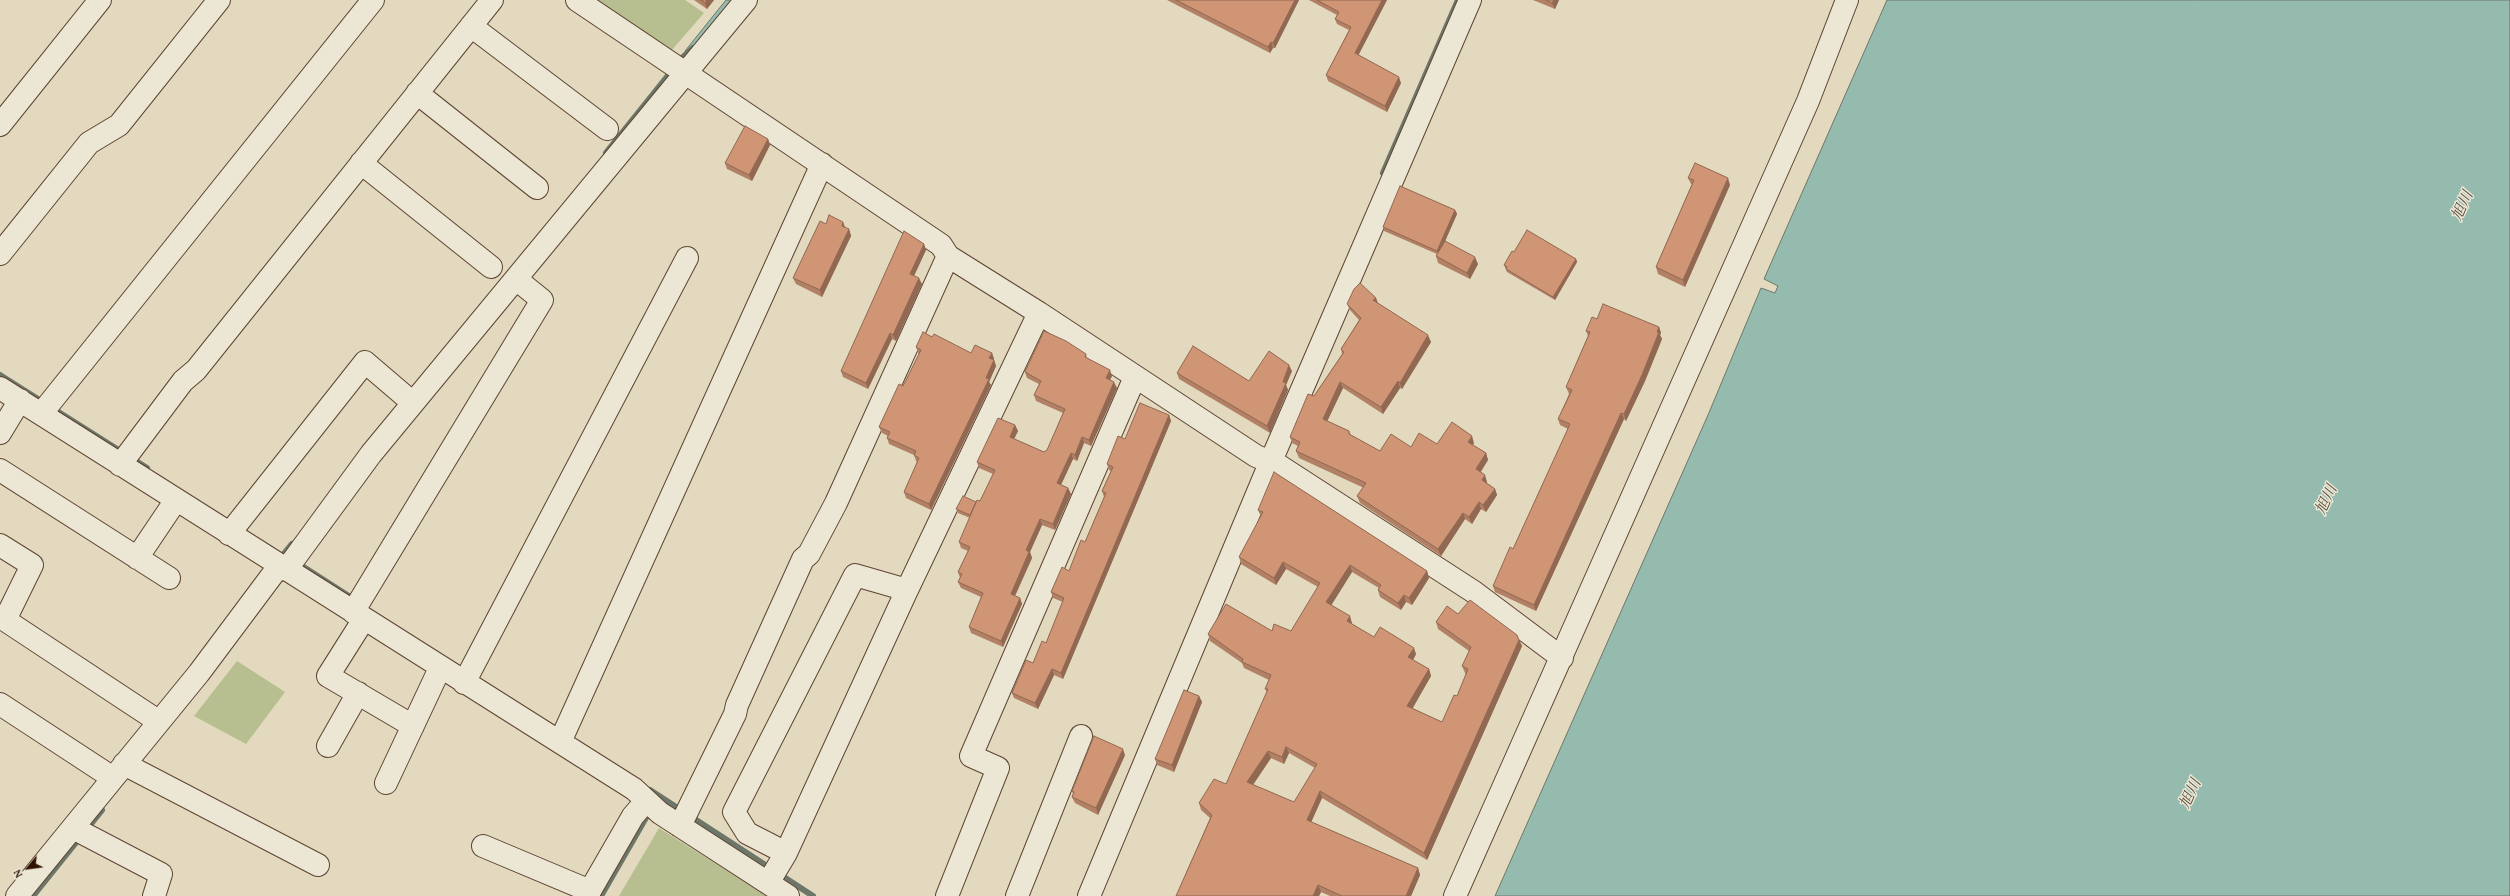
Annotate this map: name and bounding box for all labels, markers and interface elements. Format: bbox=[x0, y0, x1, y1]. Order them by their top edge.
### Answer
water label: 旭川 bbox=[2449, 189, 2477, 223]
water label: 旭川 bbox=[2313, 483, 2341, 517]
water label: 旭川 bbox=[2177, 777, 2205, 811]
north arrow bbox=[8, 848, 48, 888]
text: N bbox=[9, 867, 26, 881]

